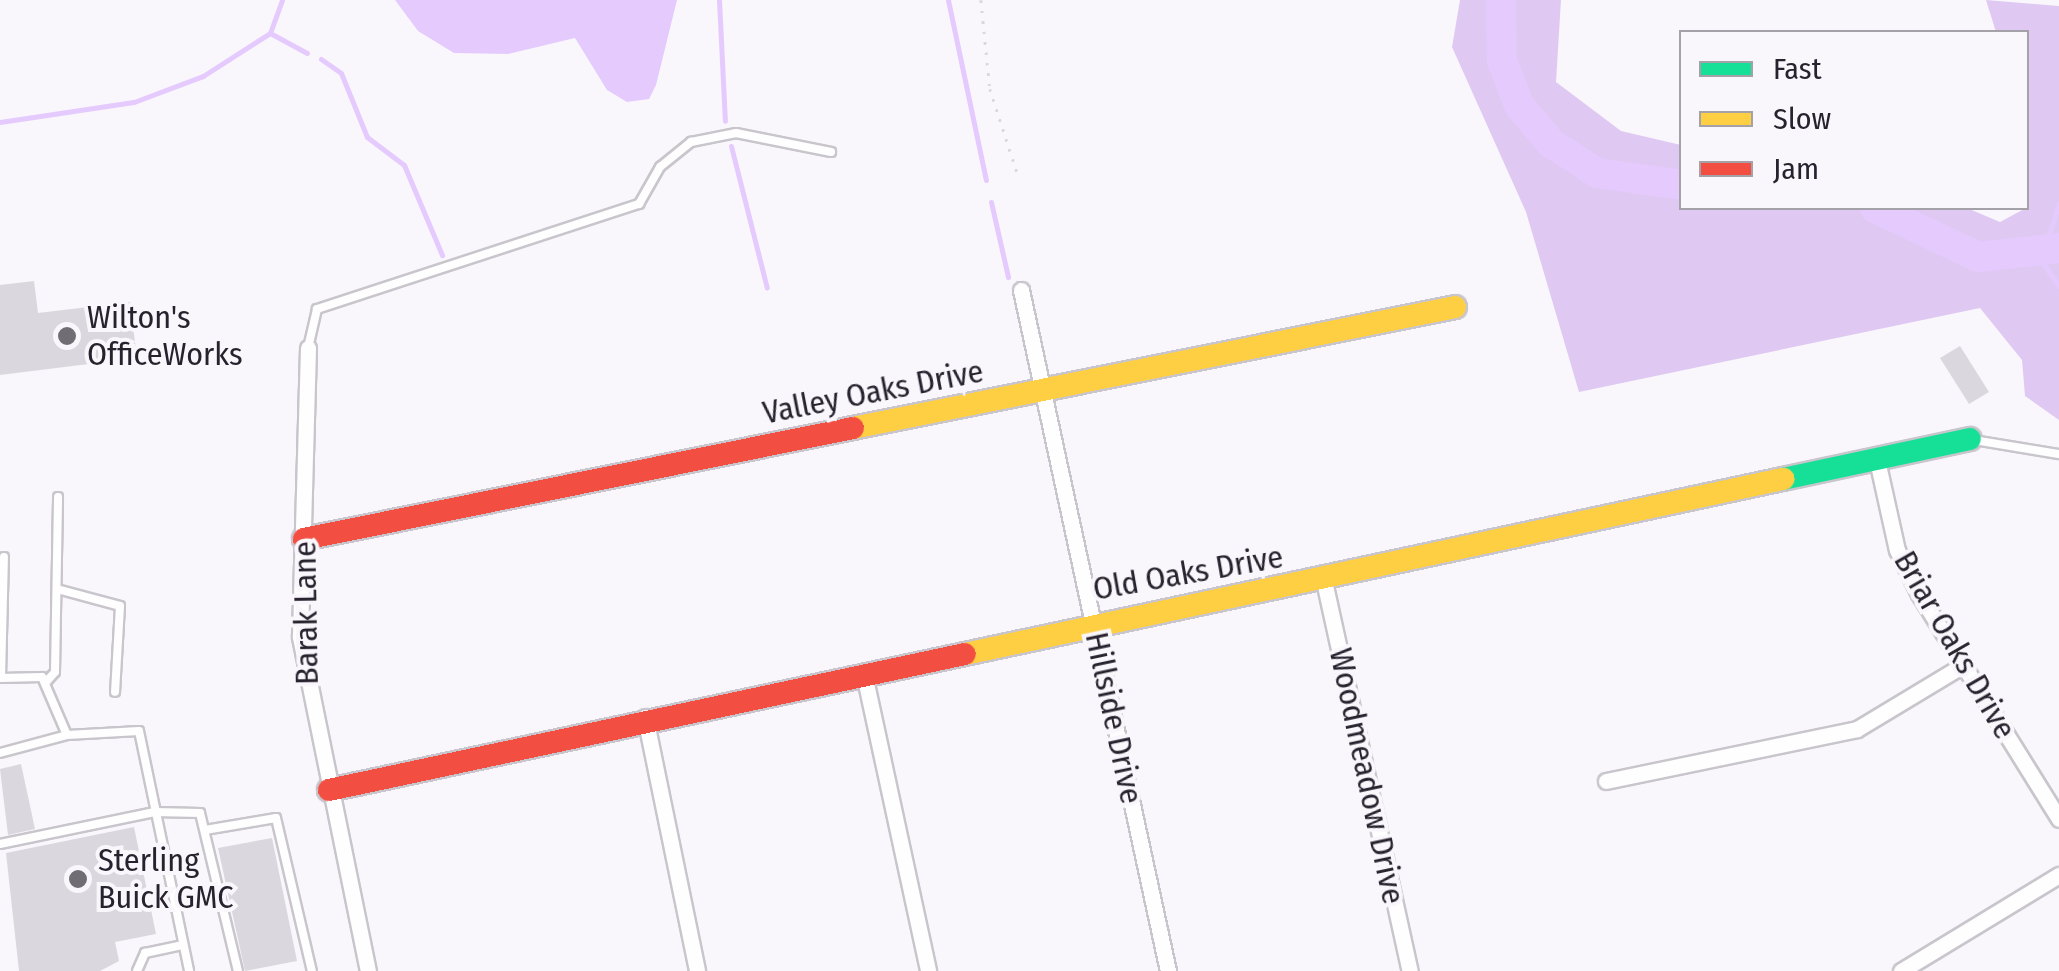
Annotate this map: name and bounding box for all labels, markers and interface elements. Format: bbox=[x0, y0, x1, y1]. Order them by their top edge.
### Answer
legend bbox=[1679, 30, 2029, 210]
text: Fast bbox=[1773, 51, 1821, 87]
text: Slow bbox=[1773, 101, 1831, 137]
text: Jam bbox=[1773, 151, 1819, 187]
place label: Wilton's OfficeWorks bbox=[87, 299, 243, 374]
marker: Wilton's OfficeWorks bbox=[56, 325, 78, 347]
street label: Valley Oaks Drive bbox=[760, 352, 986, 432]
street label: Old Oaks Drive bbox=[1090, 537, 1286, 609]
street label: Barak Lane bbox=[286, 541, 326, 685]
street label: Briar Oaks Drive bbox=[1886, 544, 2024, 746]
street label: Hillside Drive bbox=[1077, 629, 1151, 807]
street label: Woodmeadow Drive bbox=[1321, 645, 1413, 907]
place label: Sterling Buick GMC bbox=[98, 842, 233, 917]
marker: Sterling Buick GMC bbox=[67, 868, 89, 890]

